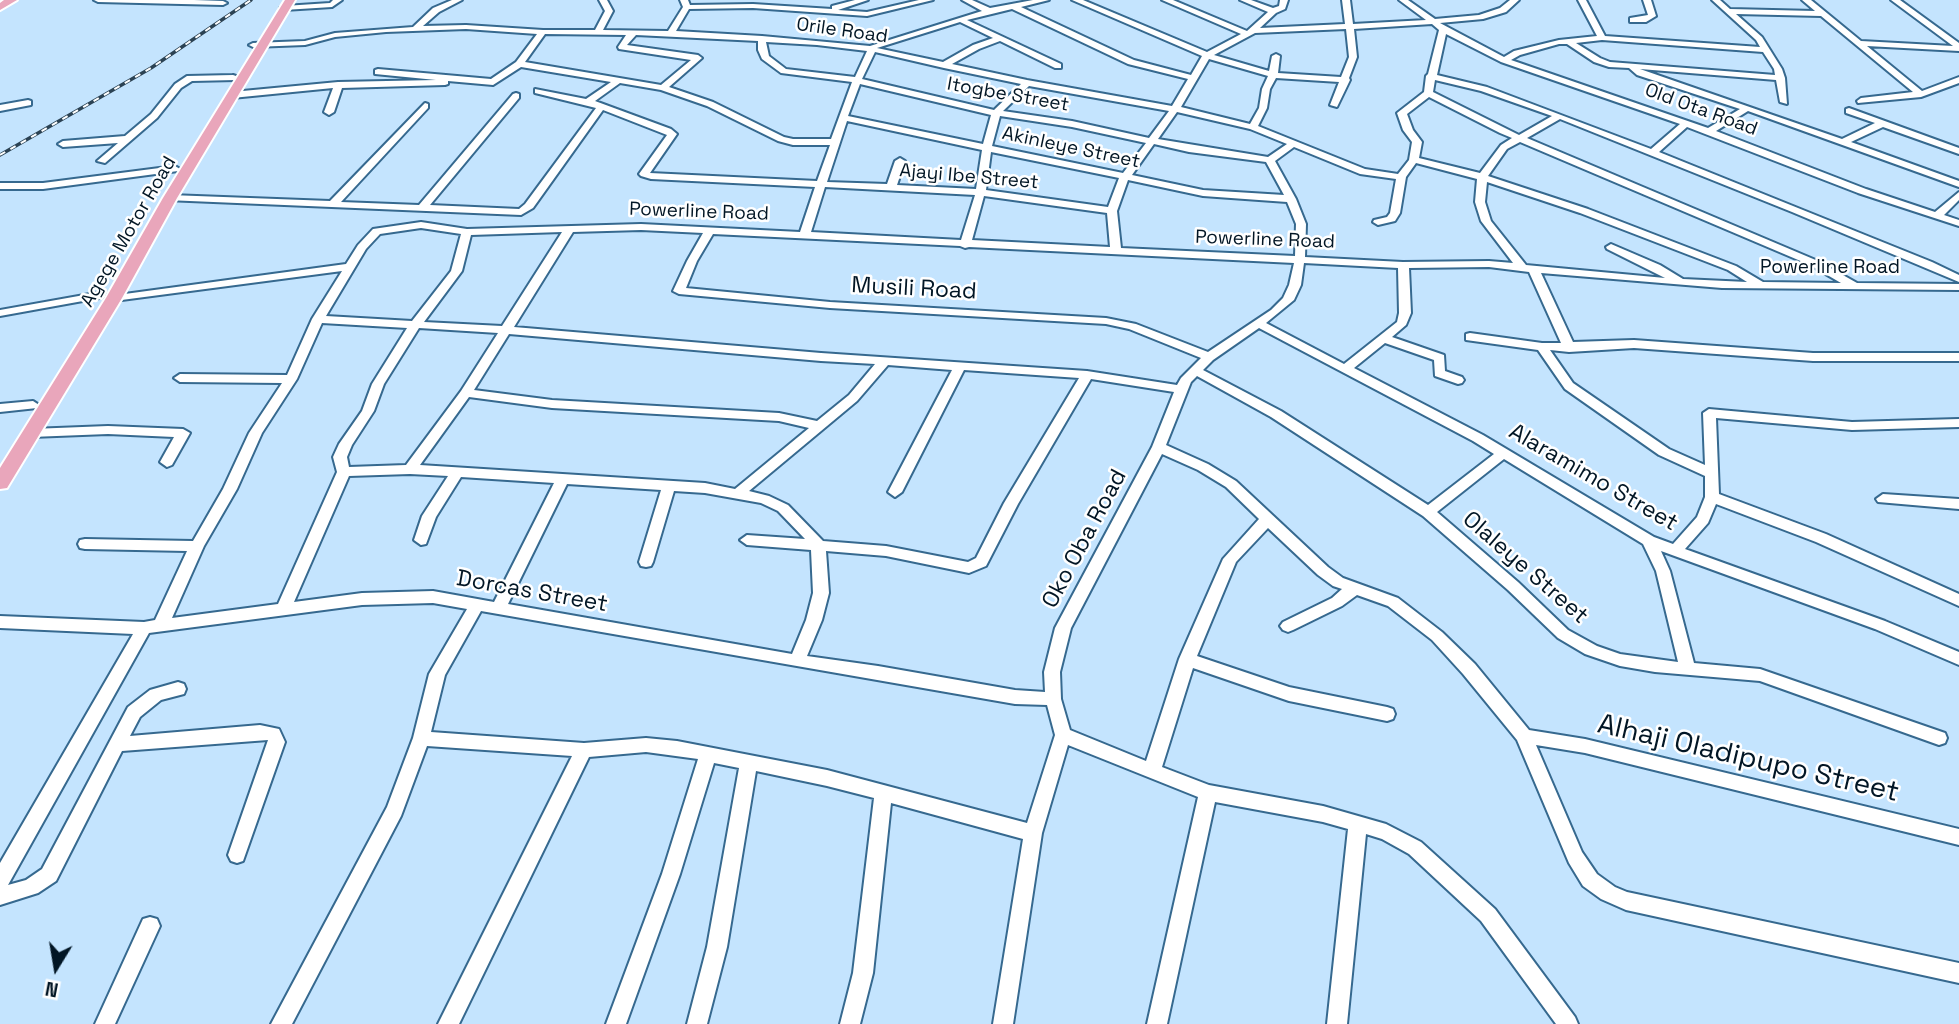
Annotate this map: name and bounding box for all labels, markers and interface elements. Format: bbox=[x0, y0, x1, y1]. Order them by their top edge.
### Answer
street label: Orile Road bbox=[795, 13, 889, 49]
street label: Itogbe Street bbox=[945, 73, 1071, 117]
street label: Old Ota Road bbox=[1642, 79, 1760, 141]
street label: Akinleye Street bbox=[1000, 122, 1142, 174]
street label: Agege Motor Road bbox=[77, 153, 181, 311]
street label: Ajayi Ibe Street bbox=[898, 160, 1040, 194]
street label: Powerline Road bbox=[629, 198, 769, 226]
street label: Powerline Road bbox=[1195, 226, 1335, 254]
street label: Powerline Road bbox=[1760, 257, 1900, 279]
street label: Musili Road bbox=[851, 272, 977, 306]
street label: Alaramimo Street bbox=[1504, 418, 1682, 538]
street label: Oko Oba Road bbox=[1037, 465, 1133, 613]
street label: Olaleye Street bbox=[1457, 506, 1593, 630]
street label: Dorcas Street bbox=[454, 565, 610, 619]
street label: Alhaji Oladipupo Street bbox=[1594, 708, 1902, 810]
north arrow bbox=[21, 933, 91, 1003]
text: N bbox=[43, 976, 61, 1003]

